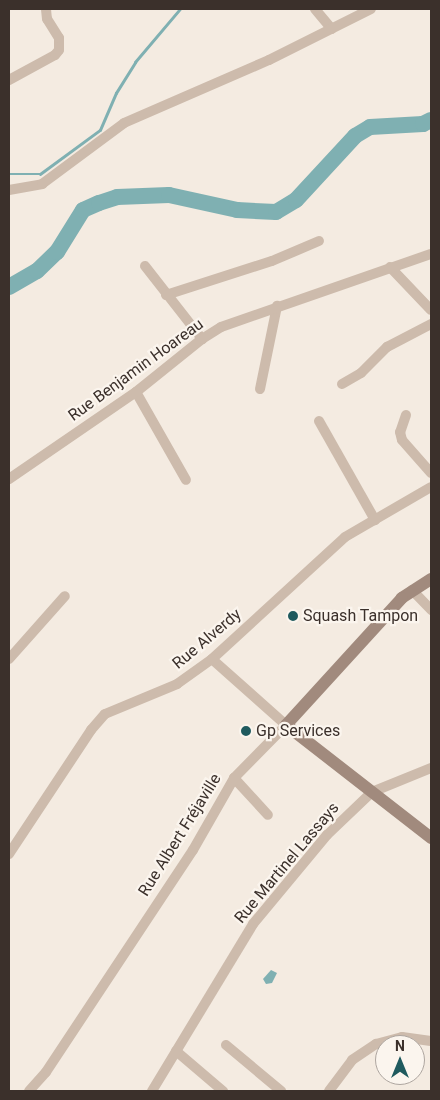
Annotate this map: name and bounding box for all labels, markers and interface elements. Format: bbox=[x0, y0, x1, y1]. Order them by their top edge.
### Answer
street label: Rue Benjamin Hoareau bbox=[65, 315, 207, 425]
street label: Rue Alverdy bbox=[169, 605, 245, 673]
place label: Squash Tampon bbox=[303, 606, 418, 626]
marker: Squash Tampon bbox=[287, 610, 299, 622]
place label: Gp Services bbox=[256, 721, 340, 741]
marker: Gp Services bbox=[240, 725, 252, 737]
street label: Rue Albert Fréjaville bbox=[135, 770, 225, 900]
street label: Rue Martinel Lassays bbox=[231, 799, 343, 927]
north arrow bbox=[375, 1035, 425, 1085]
text: N bbox=[395, 1038, 405, 1054]

